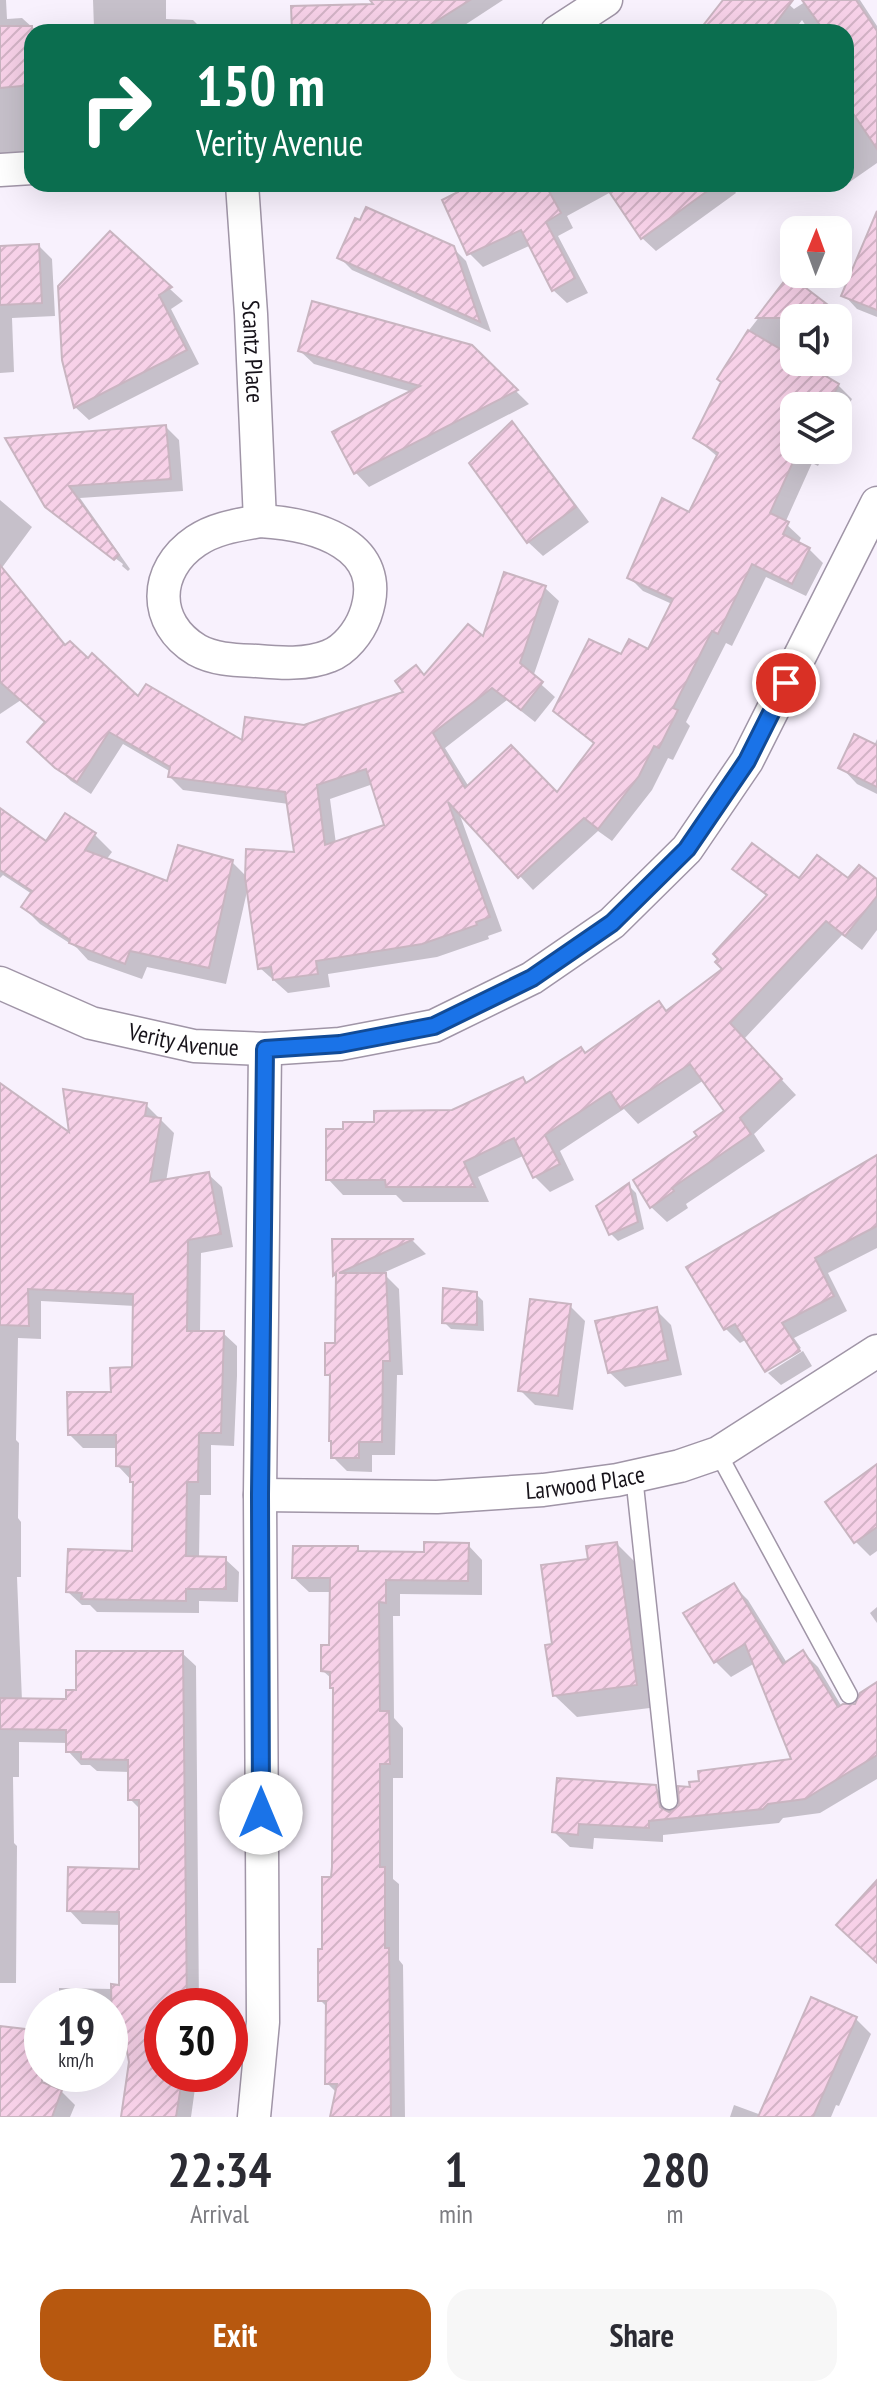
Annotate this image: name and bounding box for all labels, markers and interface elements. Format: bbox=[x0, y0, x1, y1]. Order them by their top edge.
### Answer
text: 150 m bbox=[196, 49, 325, 121]
icon: right bbox=[64, 56, 168, 160]
text: Verity Avenue bbox=[196, 119, 363, 166]
north arrow bbox=[780, 216, 852, 288]
map controls bbox=[780, 216, 852, 464]
street label: Scantz Place bbox=[235, 299, 271, 404]
button: sound bbox=[780, 304, 852, 376]
button: layers bbox=[780, 392, 852, 464]
pin bbox=[752, 649, 820, 717]
icon: arrive bbox=[764, 661, 808, 705]
street label: Verity Avenue bbox=[125, 1016, 240, 1063]
street label: Larwood Place bbox=[525, 1458, 648, 1506]
position arrow bbox=[219, 1771, 303, 1855]
speed limit sign: 30 bbox=[144, 1988, 248, 2092]
text: 19 bbox=[57, 2004, 95, 2056]
text: km/h bbox=[58, 2047, 94, 2073]
text: 22:34 bbox=[168, 2138, 271, 2200]
text: 1 bbox=[445, 2138, 467, 2200]
text: 280 bbox=[641, 2138, 709, 2200]
text: Arrival bbox=[190, 2197, 249, 2230]
text: min bbox=[439, 2197, 473, 2230]
text: m bbox=[667, 2197, 683, 2230]
button: Exit bbox=[40, 2289, 431, 2381]
button: Share bbox=[447, 2289, 837, 2381]

